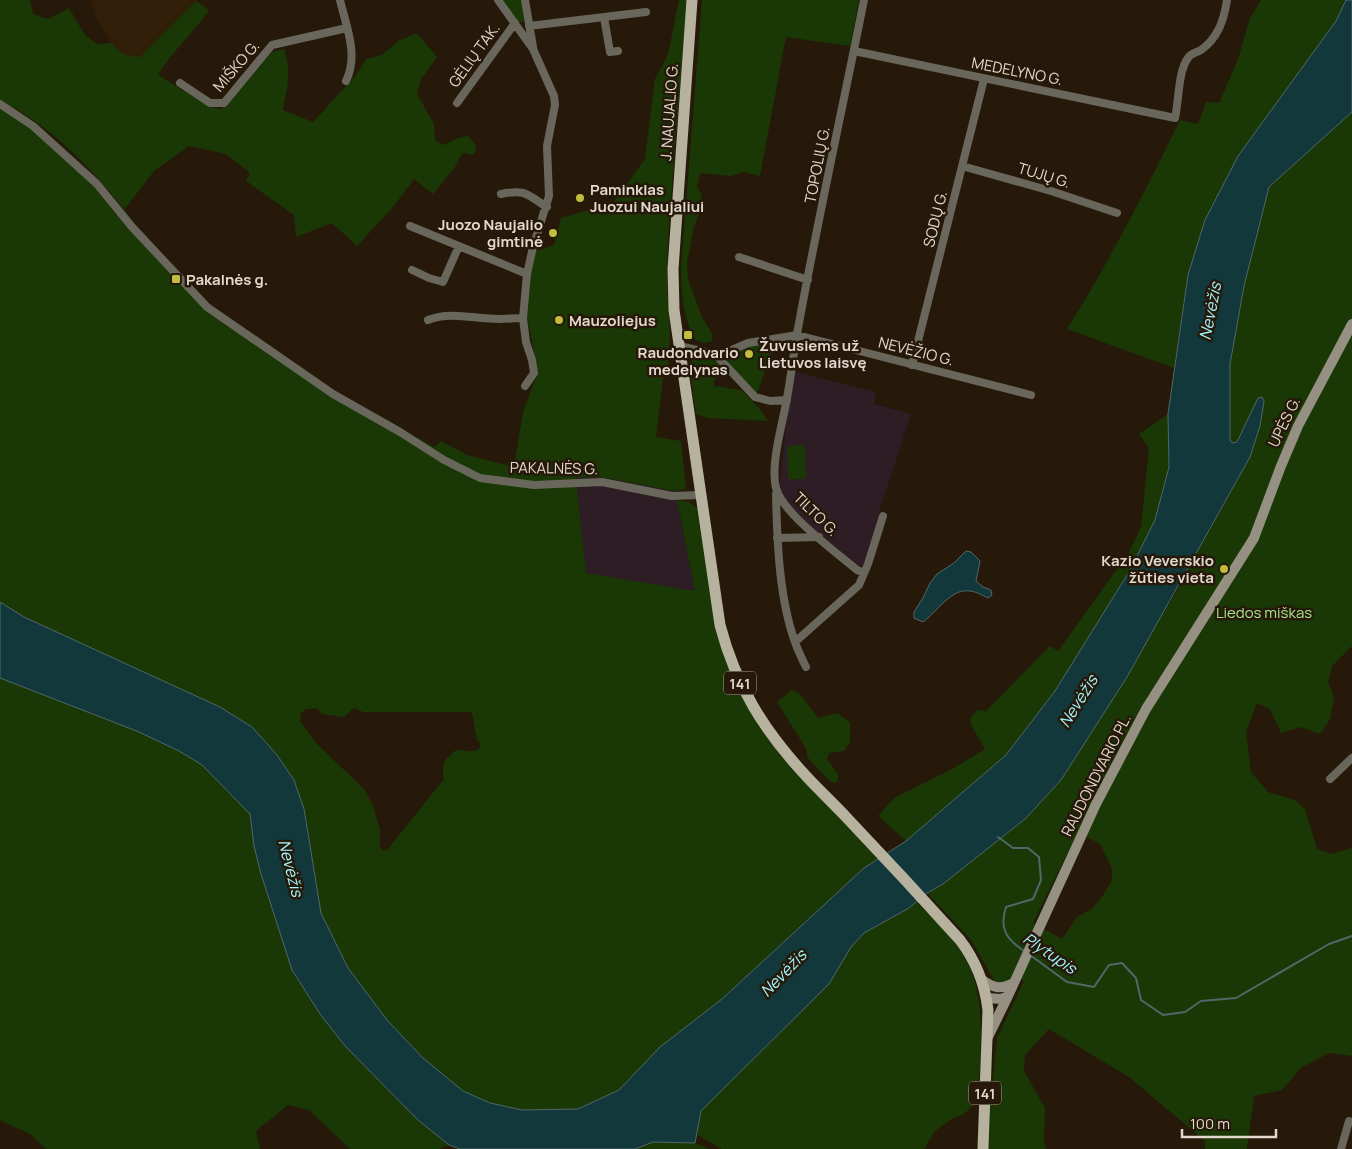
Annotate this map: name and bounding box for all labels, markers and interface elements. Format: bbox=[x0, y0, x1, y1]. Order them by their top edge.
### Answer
street label: GĖLIŲ TAK. bbox=[444, 19, 504, 91]
street label: MIŠKO G. bbox=[208, 36, 264, 96]
street label: MEDELYNO G. bbox=[970, 52, 1064, 90]
street label: J. NAUJALIO G. bbox=[655, 62, 683, 162]
street label: TOPOLIŲ G. bbox=[799, 125, 835, 205]
street label: TUJŲ G. bbox=[1015, 157, 1073, 193]
place label: Paminklas Juozui Naujaliui bbox=[590, 179, 704, 217]
street label: SODŲ G. bbox=[918, 189, 952, 249]
marker: Paminklas Juozui Naujaliui bbox=[574, 192, 586, 204]
place label: Juozo Naujalio gimtinė bbox=[438, 214, 543, 252]
marker: Juozo Naujalio gimtinė bbox=[547, 227, 559, 239]
place label: Pakalnės g. bbox=[186, 269, 268, 290]
marker: Pakalnės g. bbox=[170, 273, 182, 285]
water label: Nevėžis bbox=[1194, 279, 1227, 342]
place label: Mauzoliejus bbox=[569, 310, 656, 331]
marker: Mauzoliejus bbox=[553, 314, 565, 326]
marker: Raudondvario medelynas bbox=[682, 329, 694, 341]
street label: NEVĖŽIO G. bbox=[876, 332, 956, 370]
place label: Žuvusiems už Lietuvos laisvę bbox=[759, 335, 867, 373]
place label: Raudondvario medelynas bbox=[638, 342, 738, 380]
marker: Žuvusiems už Lietuvos laisvę bbox=[743, 348, 755, 360]
street label: UPĖS G. bbox=[1263, 393, 1305, 451]
street label: PAKALNĖS G. bbox=[510, 457, 598, 479]
street label: TILTO G. bbox=[789, 487, 843, 541]
place label: Kazio Veverskio žūties vieta bbox=[1101, 550, 1214, 588]
marker: Kazio Veverskio žūties vieta bbox=[1218, 563, 1230, 575]
park label: Liedos miškas bbox=[1216, 602, 1312, 623]
water label: Nevėžis bbox=[1053, 669, 1104, 731]
road number: 141 bbox=[724, 671, 756, 694]
street label: RAUDONDVARIO PL. bbox=[1056, 710, 1136, 840]
water label: Nevėžis bbox=[273, 837, 309, 900]
water label: Plytupis bbox=[1019, 927, 1082, 980]
water label: Nevėžis bbox=[755, 943, 812, 1002]
road number: 141 bbox=[969, 1082, 1001, 1104]
scale bar bbox=[1182, 1106, 1276, 1138]
text: 100 m bbox=[1190, 1113, 1230, 1134]

